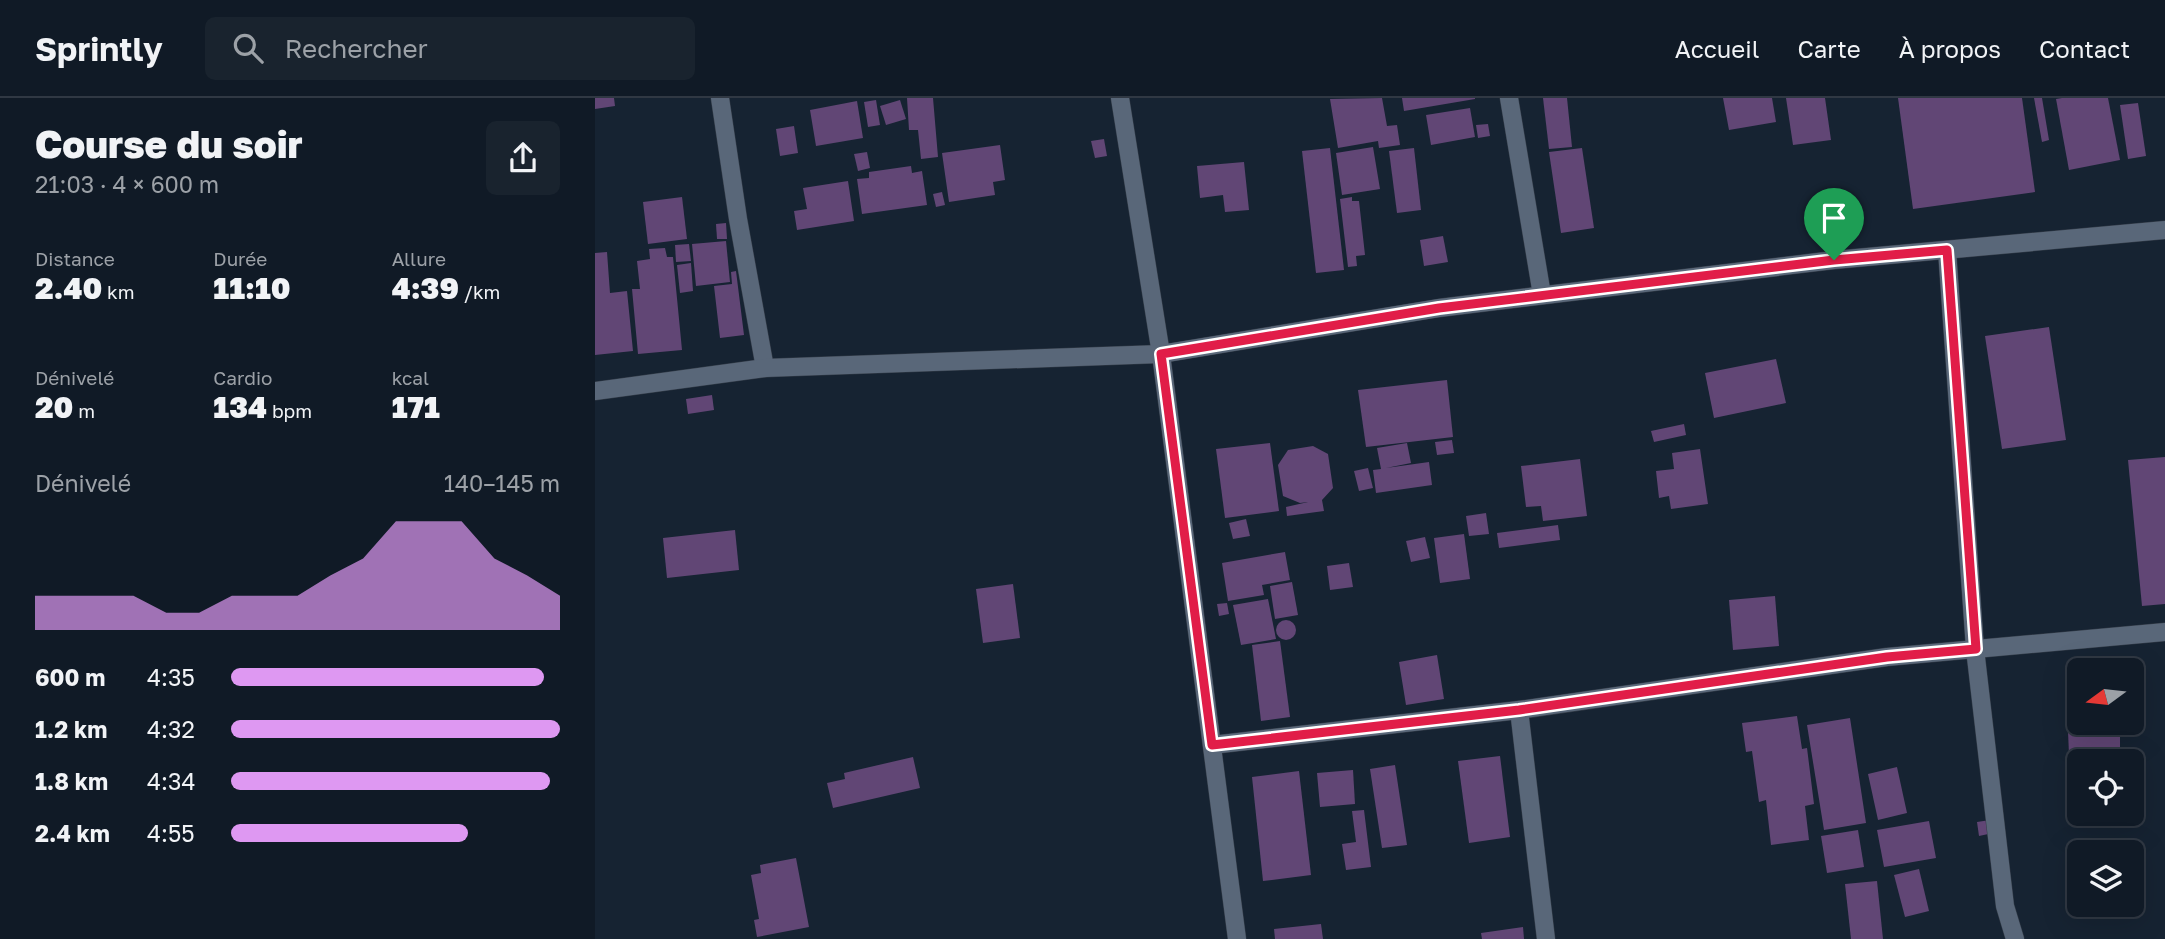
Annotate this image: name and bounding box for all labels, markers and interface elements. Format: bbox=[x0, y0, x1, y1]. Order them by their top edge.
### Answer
search box bbox=[205, 17, 695, 80]
text: Sprintly bbox=[35, 29, 163, 68]
icon: search bbox=[229, 29, 267, 67]
text: Rechercher bbox=[285, 33, 428, 64]
text: Accueil bbox=[1675, 34, 1759, 63]
text: Carte bbox=[1797, 34, 1861, 63]
text: À propos bbox=[1899, 34, 2001, 63]
text: Contact bbox=[2039, 34, 2130, 63]
text: Course du soir bbox=[35, 121, 303, 166]
button: share bbox=[486, 121, 560, 195]
text: 21:03 · 4 × 600 m bbox=[35, 170, 219, 198]
pin bbox=[1804, 188, 1864, 260]
icon: arrive bbox=[1815, 199, 1853, 237]
text: Distance bbox=[35, 247, 115, 270]
text: Durée bbox=[213, 247, 267, 270]
text: Allure bbox=[392, 247, 446, 270]
text: 2.40 bbox=[35, 270, 102, 306]
text: 11:10 bbox=[213, 270, 291, 306]
text: 4:39 bbox=[392, 270, 459, 306]
text: km bbox=[102, 280, 135, 303]
text: /km bbox=[459, 280, 500, 303]
text: Dénivelé bbox=[35, 366, 114, 389]
text: Cardio bbox=[213, 366, 272, 389]
text: kcal bbox=[392, 366, 429, 389]
text: 20 bbox=[35, 389, 73, 425]
text: 134 bbox=[213, 389, 267, 425]
text: 171 bbox=[392, 389, 440, 425]
text: m bbox=[73, 399, 95, 422]
text: bpm bbox=[267, 399, 312, 422]
text: Dénivelé bbox=[35, 469, 131, 497]
text: 140–145 m bbox=[444, 469, 560, 497]
north arrow bbox=[2067, 658, 2144, 735]
map controls bbox=[2067, 658, 2144, 917]
text: 600 m bbox=[35, 663, 105, 691]
text: 4:35 bbox=[147, 663, 195, 691]
text: 1.2 km bbox=[35, 715, 107, 743]
text: 4:32 bbox=[147, 715, 195, 743]
button: locate bbox=[2067, 749, 2144, 826]
text: 1.8 km bbox=[35, 767, 108, 795]
text: 4:34 bbox=[147, 767, 195, 795]
text: 2.4 km bbox=[35, 819, 110, 847]
text: 4:55 bbox=[147, 819, 195, 847]
button: layers bbox=[2067, 840, 2144, 917]

